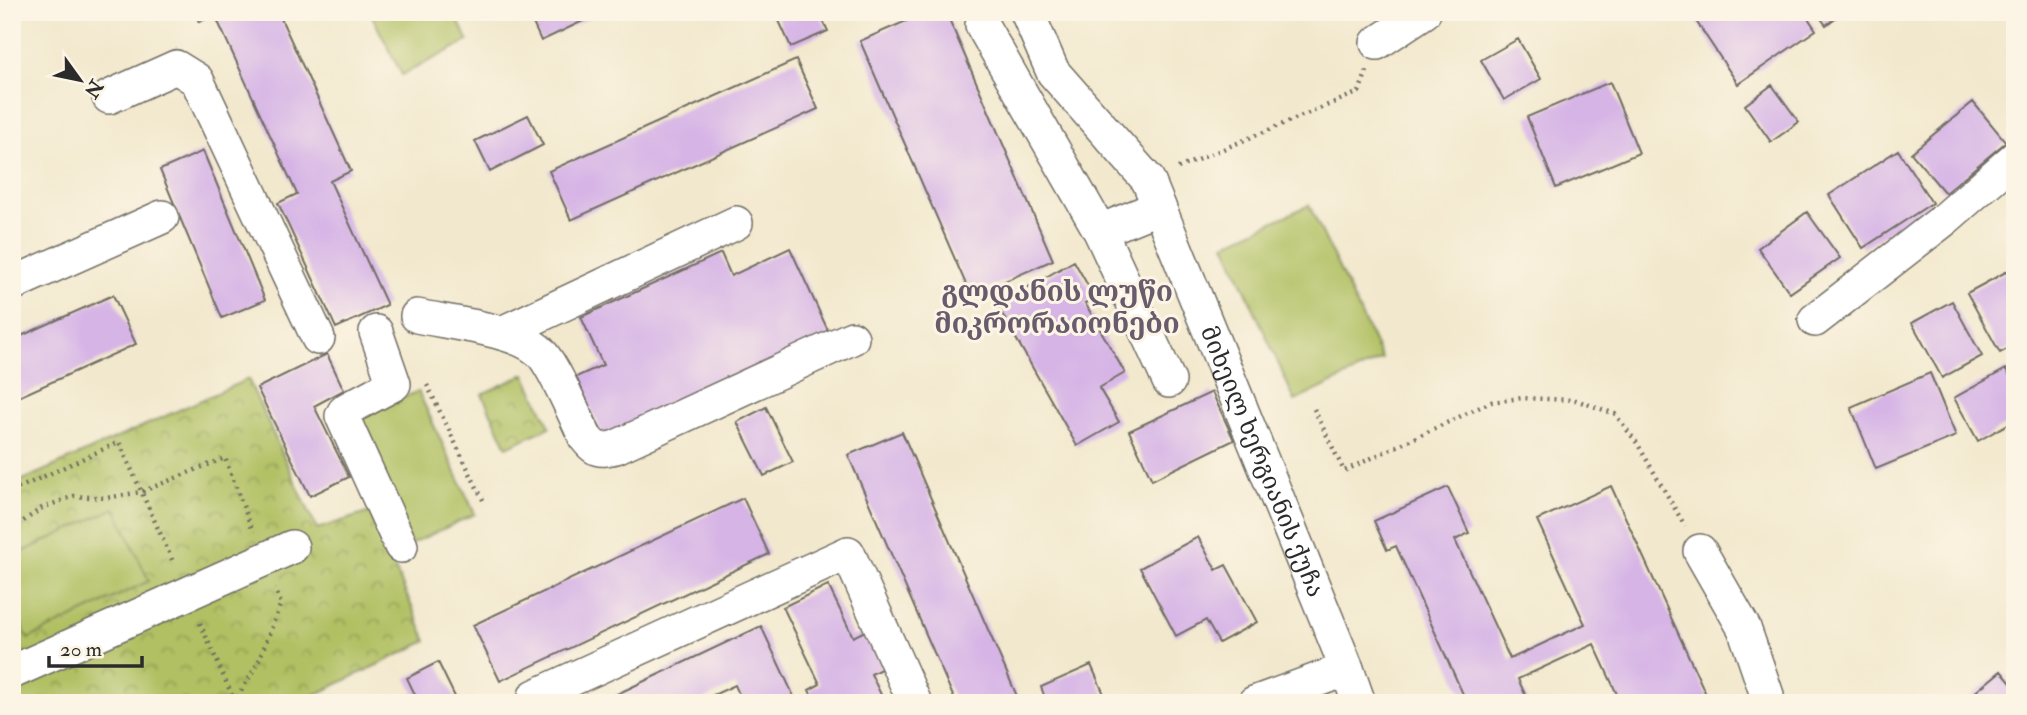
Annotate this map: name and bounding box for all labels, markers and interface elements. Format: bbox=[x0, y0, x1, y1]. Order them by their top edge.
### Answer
north arrow bbox=[46, 46, 116, 116]
text: N bbox=[78, 74, 109, 103]
district label: გლდანის ლუწი მიკრორაიონები bbox=[934, 275, 1180, 342]
street label: მიხეილ ხერგიანის ქუჩა bbox=[1194, 321, 1331, 601]
scale bar bbox=[49, 624, 142, 668]
text: 20 m bbox=[60, 636, 102, 663]

